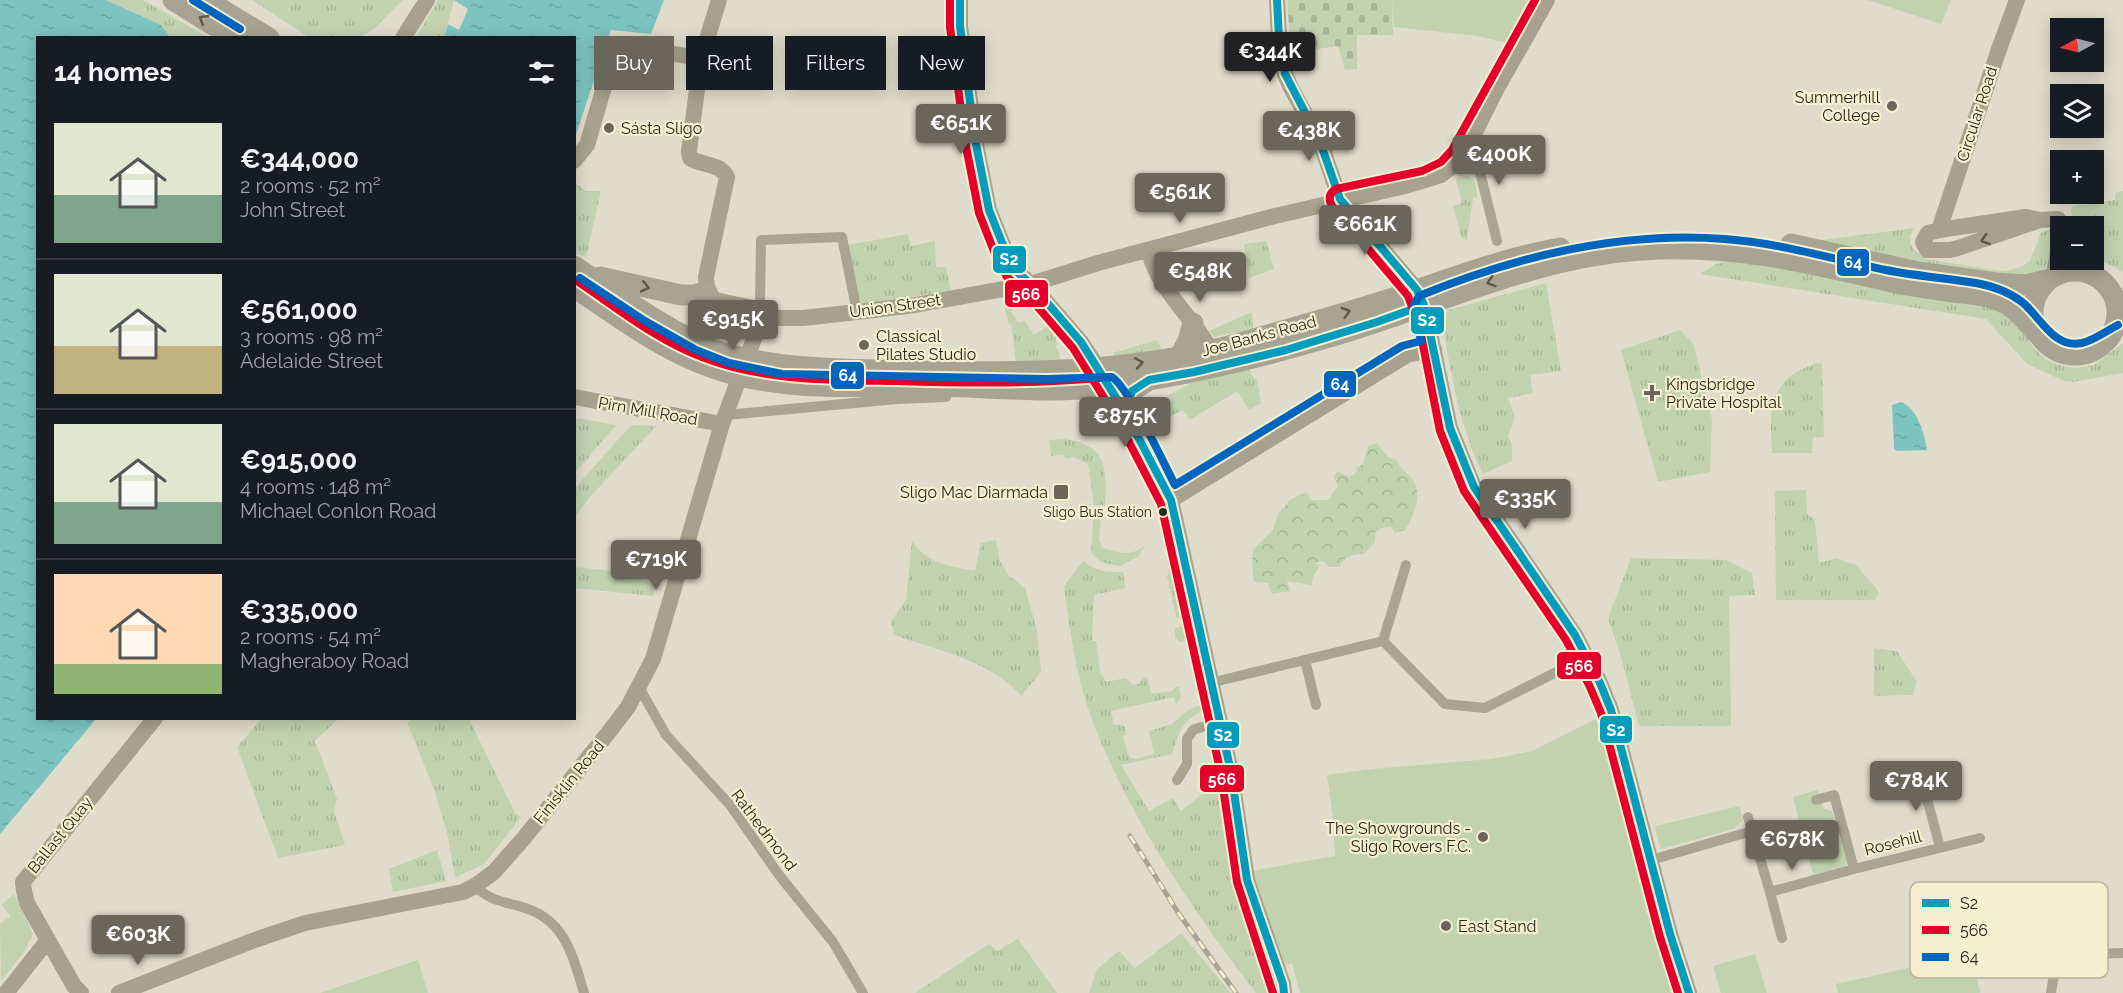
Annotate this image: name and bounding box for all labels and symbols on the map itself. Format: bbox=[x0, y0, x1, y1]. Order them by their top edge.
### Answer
one-way arrow bbox=[199, 14, 209, 26]
north arrow bbox=[2050, 18, 2104, 72]
pin: €344K bbox=[1228, 32, 1312, 83]
street label: Circular Road bbox=[1953, 64, 2001, 164]
place label: Summerhill College bbox=[1795, 88, 1881, 125]
marker: Summerhill College bbox=[1885, 99, 1899, 113]
pin: €651K bbox=[919, 104, 1003, 155]
pin: €438K bbox=[1267, 111, 1351, 162]
place label: Sásta Sligo bbox=[621, 119, 702, 138]
marker: Sásta Sligo bbox=[602, 121, 616, 135]
pin: €400K bbox=[1457, 135, 1541, 186]
pin: €561K bbox=[1138, 173, 1222, 224]
pin: €661K bbox=[1323, 205, 1407, 256]
one-way arrow bbox=[1980, 232, 1991, 245]
line badge: S2 bbox=[992, 245, 1027, 274]
line badge: 64 bbox=[1836, 248, 1870, 277]
text: S2 bbox=[1000, 250, 1018, 269]
pin: €548K bbox=[1158, 252, 1242, 303]
text: 64 bbox=[1844, 253, 1862, 272]
one-way arrow bbox=[1487, 274, 1497, 287]
line badge: 566 bbox=[1004, 279, 1049, 308]
one-way arrow bbox=[640, 280, 650, 293]
text: 566 bbox=[1012, 285, 1040, 304]
street label: Union Street bbox=[848, 290, 943, 322]
pin: €915K bbox=[691, 300, 775, 351]
line badge: S2 bbox=[1410, 306, 1445, 335]
one-way arrow bbox=[1340, 307, 1350, 319]
text: S2 bbox=[1418, 311, 1436, 330]
street label: Joe Banks Road bbox=[1200, 312, 1318, 360]
place label: Classical Pilates Studio bbox=[876, 327, 976, 364]
marker: Classical Pilates Studio bbox=[857, 338, 871, 352]
one-way arrow bbox=[1134, 357, 1144, 369]
line badge: 64 bbox=[830, 361, 865, 390]
text: 64 bbox=[839, 366, 857, 385]
line badge: 64 bbox=[1323, 370, 1357, 398]
text: 64 bbox=[1331, 375, 1349, 394]
place label: Kingsbridge Private Hospital bbox=[1666, 375, 1782, 412]
marker: Kingsbridge Private Hospital bbox=[1643, 384, 1661, 402]
street label: Pirn Mill Road bbox=[597, 393, 699, 429]
pin: €875K bbox=[1083, 397, 1167, 448]
pin: €335K bbox=[1483, 479, 1567, 530]
place label: Sligo Mac Diarmada bbox=[900, 483, 1048, 502]
marker: Sligo Mac Diarmada bbox=[1052, 483, 1070, 501]
place label: Sligo Bus Station bbox=[1043, 504, 1152, 520]
marker: Sligo Bus Station bbox=[1157, 506, 1169, 518]
pin: €719K bbox=[614, 540, 698, 591]
line badge: 566 bbox=[1556, 651, 1602, 680]
text: 566 bbox=[1565, 657, 1593, 676]
line badge: S2 bbox=[1599, 715, 1633, 744]
line badge: S2 bbox=[1206, 721, 1240, 749]
text: S2 bbox=[1607, 721, 1625, 740]
text: S2 bbox=[1214, 726, 1232, 745]
street label: Finisklin Road bbox=[530, 737, 608, 827]
pin: €784K bbox=[1874, 761, 1958, 812]
line badge: 566 bbox=[1199, 764, 1245, 793]
text: 566 bbox=[1208, 770, 1236, 789]
street label: Rathedmond bbox=[727, 786, 801, 874]
street label: Ballast Quay bbox=[23, 793, 97, 877]
place label: The Showgrounds - Sligo Rovers F.C. bbox=[1325, 819, 1471, 856]
pin: €678K bbox=[1750, 820, 1834, 871]
street label: Rosehill bbox=[1862, 827, 1924, 859]
marker: The Showgrounds - Sligo Rovers F.C. bbox=[1476, 830, 1490, 844]
legend bbox=[1910, 882, 2108, 978]
text: S2 bbox=[1960, 894, 1978, 913]
pin: €603K bbox=[96, 915, 180, 966]
place label: East Stand bbox=[1458, 917, 1537, 936]
marker: East Stand bbox=[1439, 919, 1453, 933]
text: 566 bbox=[1960, 921, 1988, 940]
text: 64 bbox=[1960, 948, 1979, 967]

